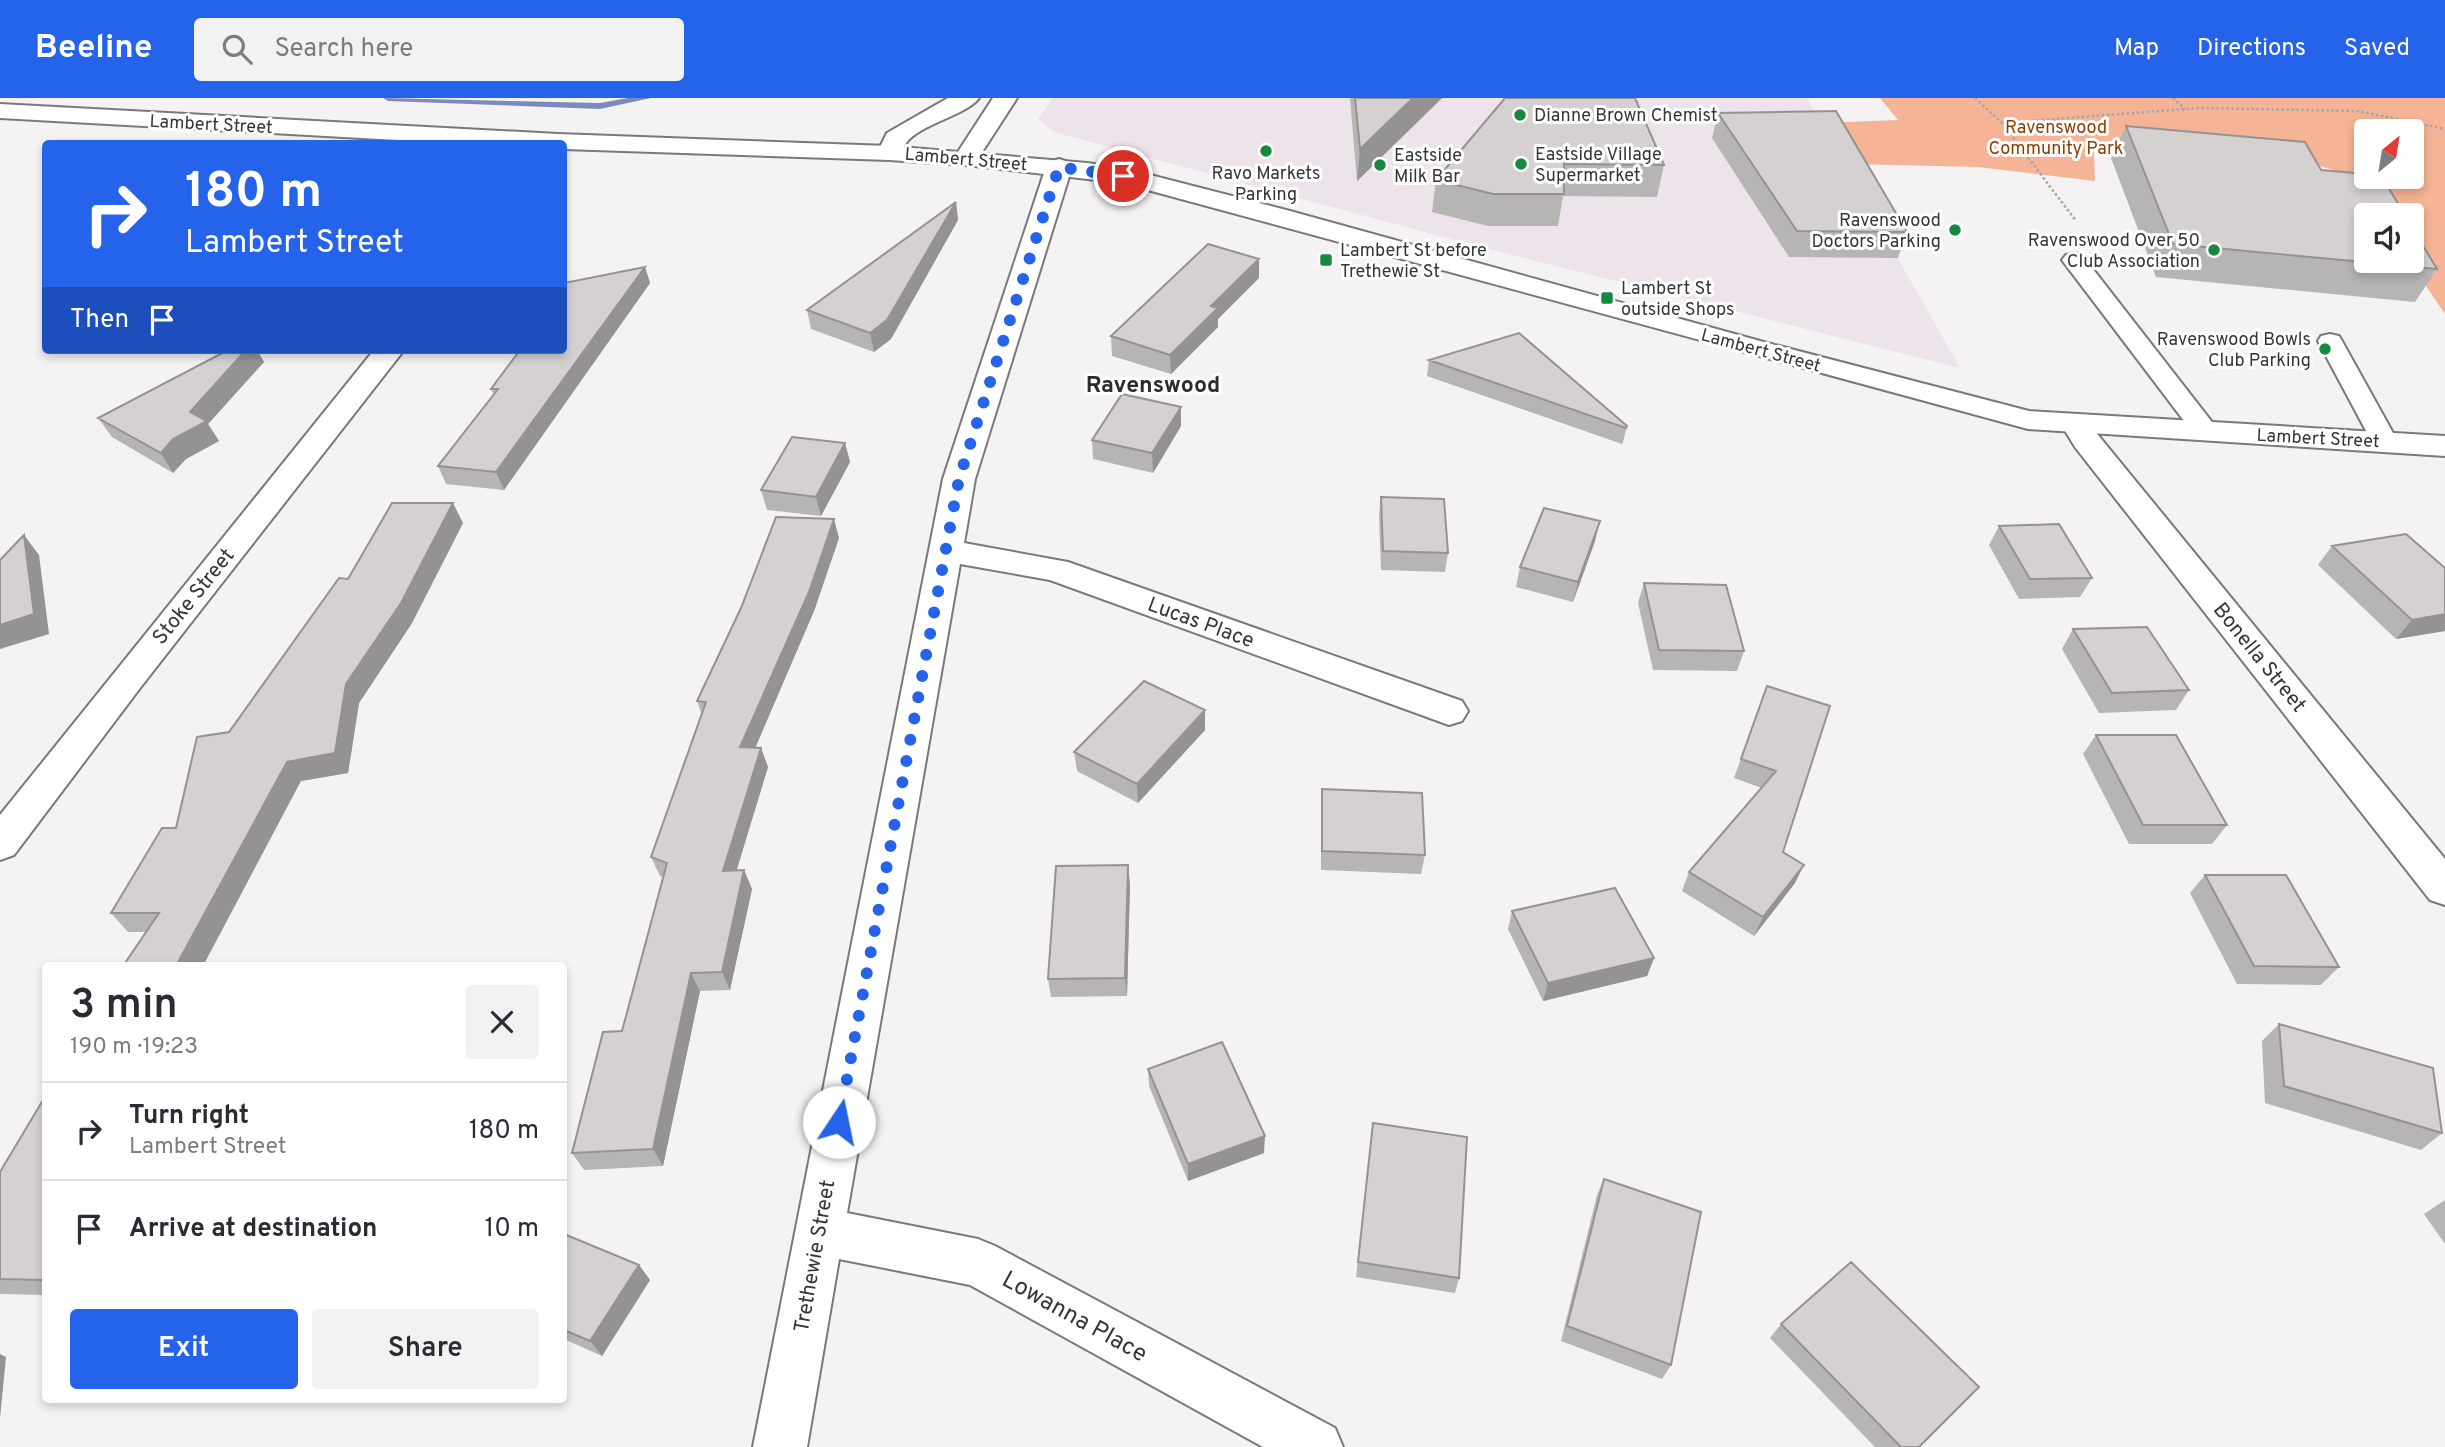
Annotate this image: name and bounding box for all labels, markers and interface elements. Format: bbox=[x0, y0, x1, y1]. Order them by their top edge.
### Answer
search box bbox=[194, 18, 684, 81]
text: Beeline bbox=[35, 28, 152, 70]
icon: search bbox=[218, 30, 256, 68]
text: Search here bbox=[274, 33, 413, 66]
text: Map bbox=[2114, 34, 2159, 64]
text: Directions bbox=[2197, 34, 2306, 64]
text: Saved bbox=[2344, 34, 2410, 64]
place label: Dianne Brown Chemist bbox=[1534, 105, 1718, 128]
marker: Dianne Brown Chemist bbox=[1512, 107, 1528, 123]
street label: Lambert Street bbox=[149, 111, 273, 140]
park label: Ravenswood Community Park bbox=[1989, 117, 2123, 161]
north arrow bbox=[2354, 119, 2424, 189]
map controls bbox=[2354, 119, 2424, 273]
marker: Ravo Markets Parking bbox=[1258, 143, 1274, 159]
street label: Lambert Street bbox=[904, 144, 1028, 177]
place label: Eastside Village Supermarket bbox=[1535, 144, 1662, 188]
place label: Eastside Milk Bar bbox=[1394, 145, 1462, 189]
pin bbox=[1093, 146, 1153, 206]
marker: Eastside Village Supermarket bbox=[1513, 156, 1529, 172]
icon: arrive bbox=[1104, 157, 1142, 195]
marker: Eastside Milk Bar bbox=[1372, 157, 1388, 173]
text: 180 m bbox=[185, 163, 322, 225]
place label: Ravo Markets Parking bbox=[1212, 163, 1320, 207]
icon: right bbox=[70, 168, 161, 259]
button: sound bbox=[2354, 203, 2424, 273]
place label: Ravenswood Doctors Parking bbox=[1811, 210, 1941, 254]
marker: Ravenswood Doctors Parking bbox=[1947, 222, 1963, 238]
text: Lambert Street bbox=[185, 224, 404, 264]
place label: Ravenswood Over 50 Club Association bbox=[2028, 230, 2200, 274]
place label: Lambert St before Trethewie St bbox=[1340, 240, 1487, 284]
marker: Ravenswood Over 50 Club Association bbox=[2206, 242, 2222, 258]
marker: Lambert St before Trethewie St bbox=[1318, 252, 1334, 268]
place label: Lambert St outside Shops bbox=[1621, 278, 1734, 322]
marker: Lambert St outside Shops bbox=[1599, 290, 1615, 306]
icon: arrive bbox=[143, 301, 181, 339]
text: Then bbox=[70, 304, 129, 337]
street label: Lambert Street bbox=[1698, 324, 1823, 378]
place label: Ravenswood Bowls Club Parking bbox=[2157, 329, 2311, 373]
marker: Ravenswood Bowls Club Parking bbox=[2317, 341, 2333, 357]
district label: Ravenswood bbox=[1086, 372, 1220, 401]
street label: Lambert Street bbox=[2256, 425, 2380, 454]
street label: Stoke Street bbox=[147, 543, 241, 651]
street label: Lucas Place bbox=[1143, 592, 1258, 655]
street label: Bonella Street bbox=[2206, 597, 2311, 718]
text: 3 min bbox=[70, 980, 178, 1033]
button: close bbox=[465, 985, 539, 1059]
text: 190 m · 19:23 bbox=[70, 1033, 198, 1062]
position arrow bbox=[802, 1085, 876, 1159]
text: Turn right bbox=[129, 1100, 249, 1133]
icon: right bbox=[70, 1112, 108, 1150]
text: 180 m bbox=[469, 1115, 539, 1148]
text: Lambert Street bbox=[129, 1133, 286, 1162]
street label: Trethewie Street bbox=[789, 1178, 842, 1335]
icon: arrive bbox=[70, 1210, 108, 1248]
text: Arrive at destination bbox=[129, 1213, 377, 1246]
text: 10 m bbox=[484, 1213, 539, 1246]
street label: Lowanna Place bbox=[996, 1265, 1152, 1370]
button: Exit bbox=[70, 1309, 298, 1389]
button: Share bbox=[312, 1309, 539, 1389]

